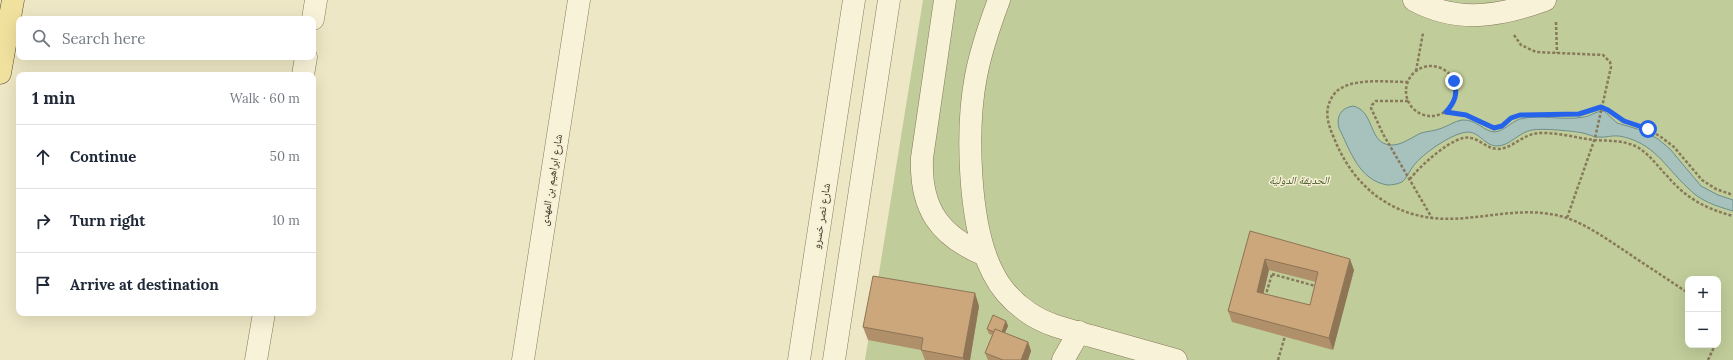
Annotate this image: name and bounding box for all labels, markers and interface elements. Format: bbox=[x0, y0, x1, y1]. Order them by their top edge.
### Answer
search box bbox=[16, 16, 316, 60]
icon: search bbox=[30, 27, 52, 49]
text: Search here bbox=[62, 29, 145, 48]
route end bbox=[1445, 72, 1463, 90]
text: 1 min bbox=[32, 87, 75, 109]
text: Walk · 60 m bbox=[230, 90, 300, 107]
route start bbox=[1639, 120, 1657, 138]
street label: شارع ابراهيم بن المهدى bbox=[537, 133, 566, 227]
icon: ahead bbox=[32, 146, 54, 168]
text: Continue bbox=[70, 147, 136, 166]
text: 50 m bbox=[270, 148, 300, 165]
park label: الحديقة الدولية bbox=[1269, 173, 1330, 187]
street label: شارع نصر خسرو bbox=[809, 182, 833, 250]
icon: right bbox=[32, 210, 54, 232]
text: Turn right bbox=[70, 211, 146, 230]
text: 10 m bbox=[272, 212, 300, 229]
icon: arrive bbox=[32, 274, 54, 296]
text: Arrive at destination bbox=[70, 275, 219, 294]
map controls bbox=[1685, 276, 1721, 348]
button: + bbox=[1685, 276, 1721, 312]
button: − bbox=[1685, 312, 1721, 348]

